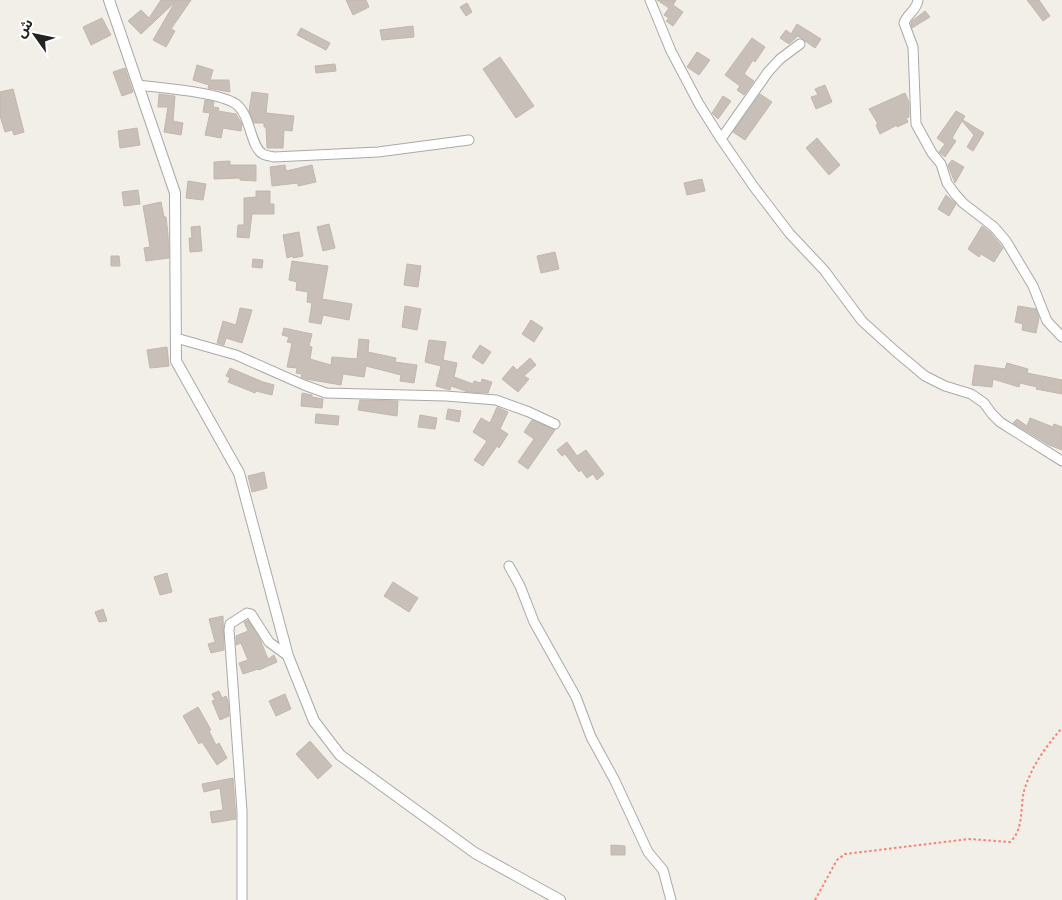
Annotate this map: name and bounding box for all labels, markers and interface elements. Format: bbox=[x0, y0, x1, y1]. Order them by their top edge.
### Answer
north arrow bbox=[10, 10, 60, 60]
text: ش bbox=[12, 16, 37, 41]

